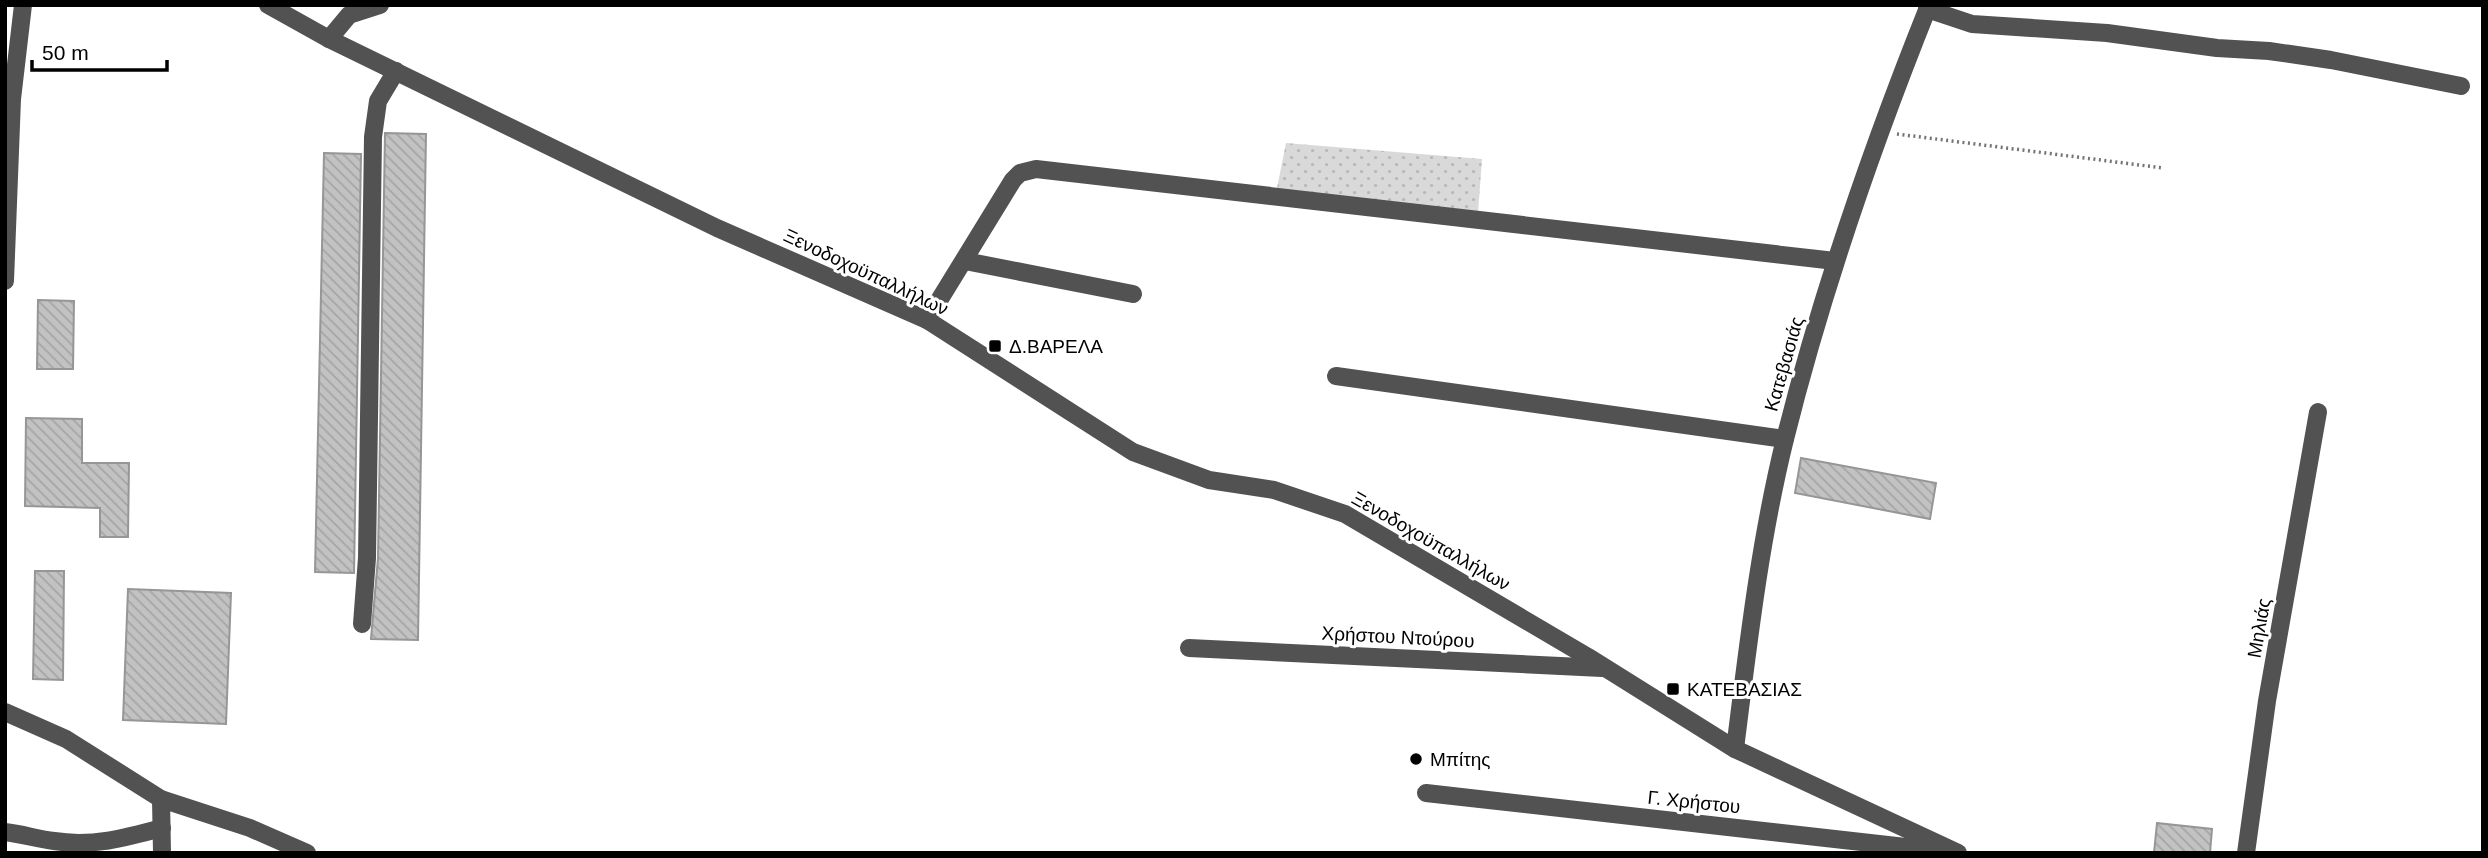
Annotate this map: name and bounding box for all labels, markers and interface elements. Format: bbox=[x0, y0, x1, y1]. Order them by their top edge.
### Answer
scale bar bbox=[32, 28, 166, 72]
text: 50 m bbox=[42, 41, 89, 64]
street label: Ξενοδοχοϋπαλλήλων bbox=[780, 225, 952, 319]
street label: Κατεβασιάς bbox=[1760, 314, 1808, 414]
place label: Δ.ΒΑΡΕΛΑ bbox=[1009, 336, 1103, 357]
marker: Δ.ΒΑΡΕΛΑ bbox=[987, 338, 1003, 354]
street label: Ξενοδοχοϋπαλλήλων bbox=[1348, 487, 1514, 595]
street label: Μηλιάς bbox=[2243, 597, 2275, 659]
street label: Χρήστου Ντούρου bbox=[1321, 623, 1475, 651]
place label: ΚΑΤΕΒΑΣΙΑΣ bbox=[1687, 679, 1802, 700]
marker: ΚΑΤΕΒΑΣΙΑΣ bbox=[1665, 681, 1681, 697]
place label: Μπίτης bbox=[1430, 749, 1490, 770]
marker: Μπίτης bbox=[1408, 751, 1424, 767]
street label: Γ. Χρήστου bbox=[1647, 787, 1741, 817]

